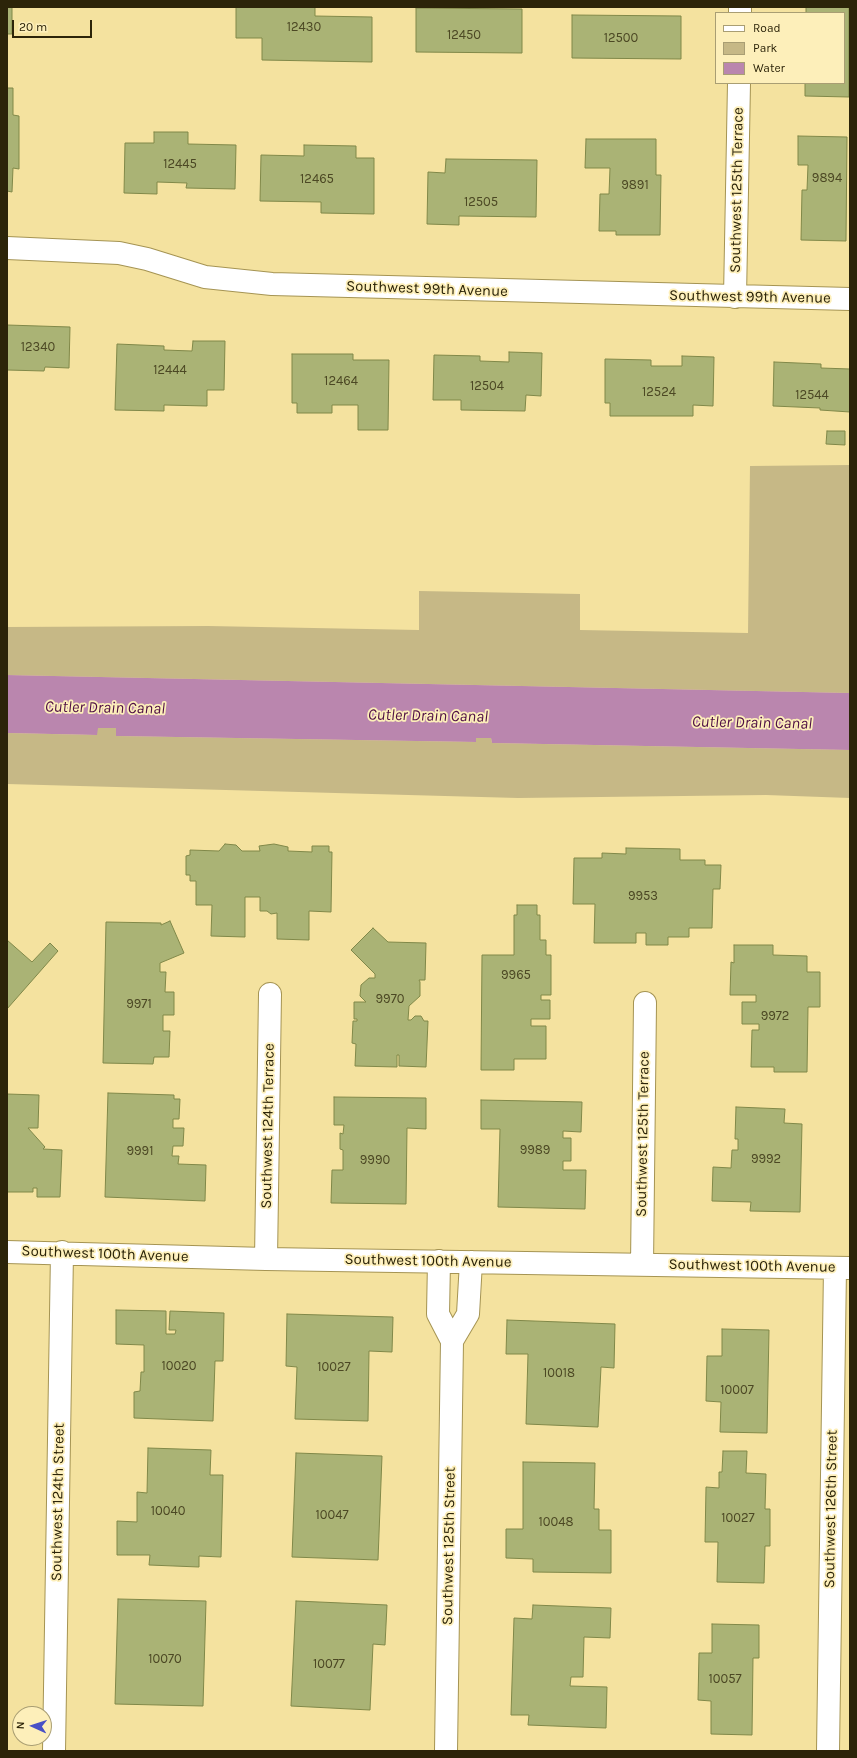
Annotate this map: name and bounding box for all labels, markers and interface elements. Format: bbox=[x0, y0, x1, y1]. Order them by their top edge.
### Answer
scale bar bbox=[14, 12, 94, 38]
legend bbox=[715, 12, 845, 84]
house number: 12430 bbox=[287, 19, 321, 35]
text: 20 m bbox=[19, 20, 47, 34]
text: Road bbox=[753, 21, 781, 35]
house number: 12450 bbox=[447, 27, 481, 43]
house number: 12500 bbox=[604, 30, 638, 46]
text: Park bbox=[753, 41, 777, 55]
text: Water bbox=[753, 61, 785, 75]
street label: Southwest 125th Terrace bbox=[727, 107, 747, 273]
house number: 12445 bbox=[163, 156, 197, 172]
house number: 9894 bbox=[812, 170, 842, 186]
house number: 12465 bbox=[300, 171, 334, 187]
house number: 9891 bbox=[621, 177, 649, 193]
house number: 12505 bbox=[464, 194, 498, 210]
street label: Southwest 99th Avenue bbox=[346, 277, 508, 301]
street label: Southwest 99th Avenue bbox=[669, 287, 831, 307]
house number: 12340 bbox=[21, 339, 55, 355]
house number: 12444 bbox=[153, 362, 187, 378]
house number: 12464 bbox=[324, 373, 358, 389]
house number: 12504 bbox=[470, 378, 504, 394]
house number: 12524 bbox=[642, 384, 676, 400]
house number: 12544 bbox=[795, 387, 829, 403]
water label: Cutler Drain Canal bbox=[45, 697, 165, 719]
water label: Cutler Drain Canal bbox=[368, 705, 488, 727]
water label: Cutler Drain Canal bbox=[692, 712, 812, 734]
house number: 9953 bbox=[628, 888, 658, 904]
house number: 9965 bbox=[501, 967, 531, 983]
house number: 9970 bbox=[376, 991, 404, 1007]
house number: 9971 bbox=[126, 996, 152, 1012]
house number: 9972 bbox=[761, 1008, 789, 1024]
street label: Southwest 124th Terrace bbox=[258, 1043, 278, 1209]
street label: Southwest 125th Terrace bbox=[633, 1051, 653, 1217]
house number: 9989 bbox=[520, 1142, 550, 1158]
house number: 9991 bbox=[127, 1143, 153, 1159]
house number: 9992 bbox=[751, 1151, 781, 1167]
house number: 9990 bbox=[360, 1152, 390, 1168]
street label: Southwest 100th Avenue bbox=[21, 1242, 189, 1266]
street label: Southwest 100th Avenue bbox=[344, 1251, 512, 1271]
street label: Southwest 100th Avenue bbox=[668, 1256, 836, 1276]
house number: 10020 bbox=[162, 1358, 196, 1374]
house number: 10027 bbox=[317, 1359, 351, 1375]
house number: 10018 bbox=[543, 1365, 575, 1381]
house number: 10007 bbox=[720, 1382, 754, 1398]
street label: Southwest 124th Street bbox=[48, 1423, 68, 1581]
street label: Southwest 126th Street bbox=[821, 1430, 841, 1588]
street label: Southwest 125th Street bbox=[439, 1467, 459, 1625]
house number: 10040 bbox=[151, 1503, 185, 1519]
house number: 10047 bbox=[315, 1507, 349, 1523]
house number: 10027 bbox=[721, 1510, 755, 1526]
house number: 10048 bbox=[539, 1514, 573, 1530]
house number: 10070 bbox=[148, 1651, 182, 1667]
house number: 10077 bbox=[313, 1656, 345, 1672]
house number: 10057 bbox=[708, 1671, 742, 1687]
north arrow bbox=[12, 1706, 52, 1746]
text: N bbox=[14, 1721, 27, 1730]

